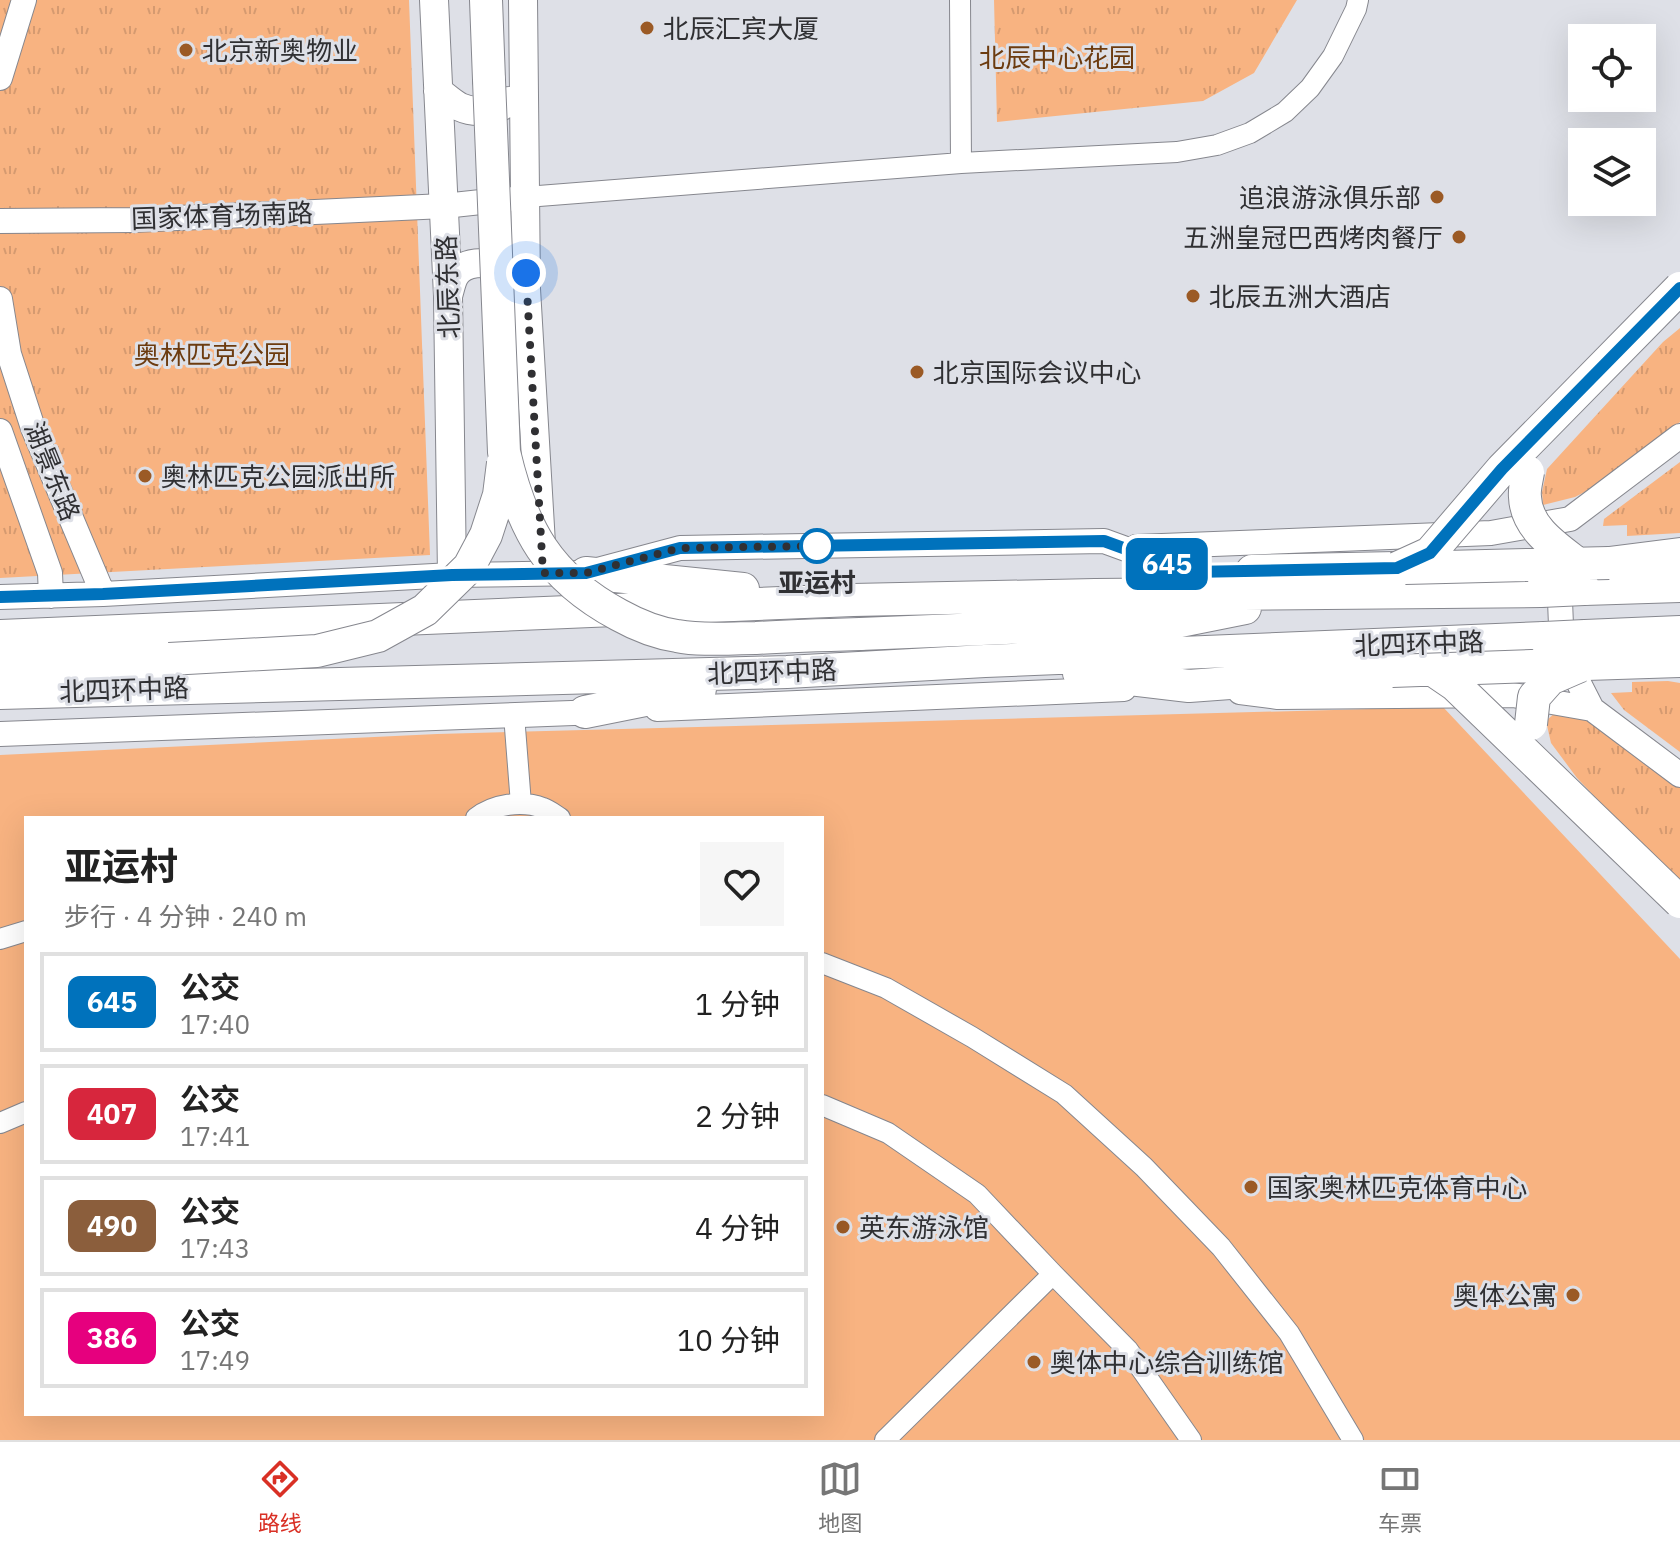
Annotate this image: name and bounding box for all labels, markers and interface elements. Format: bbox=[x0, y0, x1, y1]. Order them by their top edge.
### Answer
place label: 北辰汇宾大厦 bbox=[663, 11, 819, 45]
marker: 北辰汇宾大厦 bbox=[638, 19, 656, 37]
map controls bbox=[1568, 24, 1656, 216]
button: locate bbox=[1568, 24, 1656, 112]
place label: 北京新奥物业 bbox=[202, 33, 358, 67]
park label: 北辰中心花园 bbox=[979, 40, 1135, 74]
marker: 北京新奥物业 bbox=[177, 41, 195, 59]
button: layers bbox=[1568, 128, 1656, 216]
place label: 追浪游泳俱乐部 bbox=[1239, 180, 1421, 214]
marker: 追浪游泳俱乐部 bbox=[1428, 188, 1446, 206]
street label: 国家体育场南路 bbox=[130, 195, 314, 235]
place label: 五洲皇冠巴西烤肉餐厅 bbox=[1183, 220, 1443, 254]
marker: 五洲皇冠巴西烤肉餐厅 bbox=[1450, 228, 1468, 246]
street label: 北辰东路 bbox=[428, 234, 466, 340]
your location bbox=[506, 253, 546, 293]
place label: 北辰五洲大酒店 bbox=[1209, 279, 1391, 313]
marker: 北辰五洲大酒店 bbox=[1184, 287, 1202, 305]
park label: 奥林匹克公园 bbox=[134, 337, 290, 371]
place label: 北京国际会议中心 bbox=[933, 355, 1141, 389]
marker: 北京国际会议中心 bbox=[908, 363, 926, 381]
street label: 湖景东路 bbox=[18, 416, 88, 526]
place label: 奥林匹克公园派出所 bbox=[161, 459, 395, 493]
marker: 奥林匹克公园派出所 bbox=[136, 467, 154, 485]
marker: 亚运村 bbox=[800, 529, 834, 563]
line badge: 645 bbox=[1121, 538, 1213, 590]
text: 645 bbox=[1142, 545, 1192, 582]
place label: 亚运村 bbox=[778, 565, 856, 599]
street label: 北四环中路 bbox=[1353, 624, 1485, 662]
street label: 北四环中路 bbox=[706, 652, 838, 690]
street label: 北四环中路 bbox=[58, 670, 190, 708]
text: 亚运村 bbox=[64, 841, 178, 890]
button: heart bbox=[700, 842, 784, 926]
text: 步行 · 4 分钟 · 240 m bbox=[64, 899, 307, 933]
text: 公交 bbox=[180, 967, 240, 1006]
text: 645 bbox=[87, 983, 137, 1020]
text: 1 分钟 bbox=[695, 984, 780, 1023]
text: 17:40 bbox=[180, 1007, 250, 1041]
text: 公交 bbox=[180, 1079, 240, 1118]
text: 407 bbox=[87, 1095, 137, 1132]
text: 2 分钟 bbox=[695, 1096, 780, 1135]
text: 17:41 bbox=[180, 1119, 250, 1153]
place label: 国家奥林匹克体育中心 bbox=[1267, 1170, 1527, 1204]
marker: 国家奥林匹克体育中心 bbox=[1242, 1178, 1260, 1196]
text: 公交 bbox=[180, 1191, 240, 1230]
text: 490 bbox=[87, 1207, 137, 1244]
text: 4 分钟 bbox=[695, 1208, 780, 1247]
place label: 英东游泳馆 bbox=[859, 1210, 989, 1244]
marker: 英东游泳馆 bbox=[834, 1218, 852, 1236]
text: 17:43 bbox=[180, 1231, 250, 1265]
place label: 奥体公寓 bbox=[1453, 1278, 1557, 1312]
marker: 奥体公寓 bbox=[1564, 1286, 1582, 1304]
text: 公交 bbox=[180, 1303, 240, 1342]
text: 386 bbox=[87, 1319, 137, 1356]
text: 10 分钟 bbox=[677, 1320, 780, 1359]
text: 17:49 bbox=[180, 1343, 250, 1377]
place label: 奥体中心综合训练馆 bbox=[1050, 1345, 1284, 1379]
marker: 奥体中心综合训练馆 bbox=[1025, 1353, 1043, 1371]
tab: 路线 bbox=[258, 1457, 302, 1537]
tab: 地图 bbox=[818, 1457, 862, 1537]
tab: 车票 bbox=[1378, 1457, 1422, 1537]

